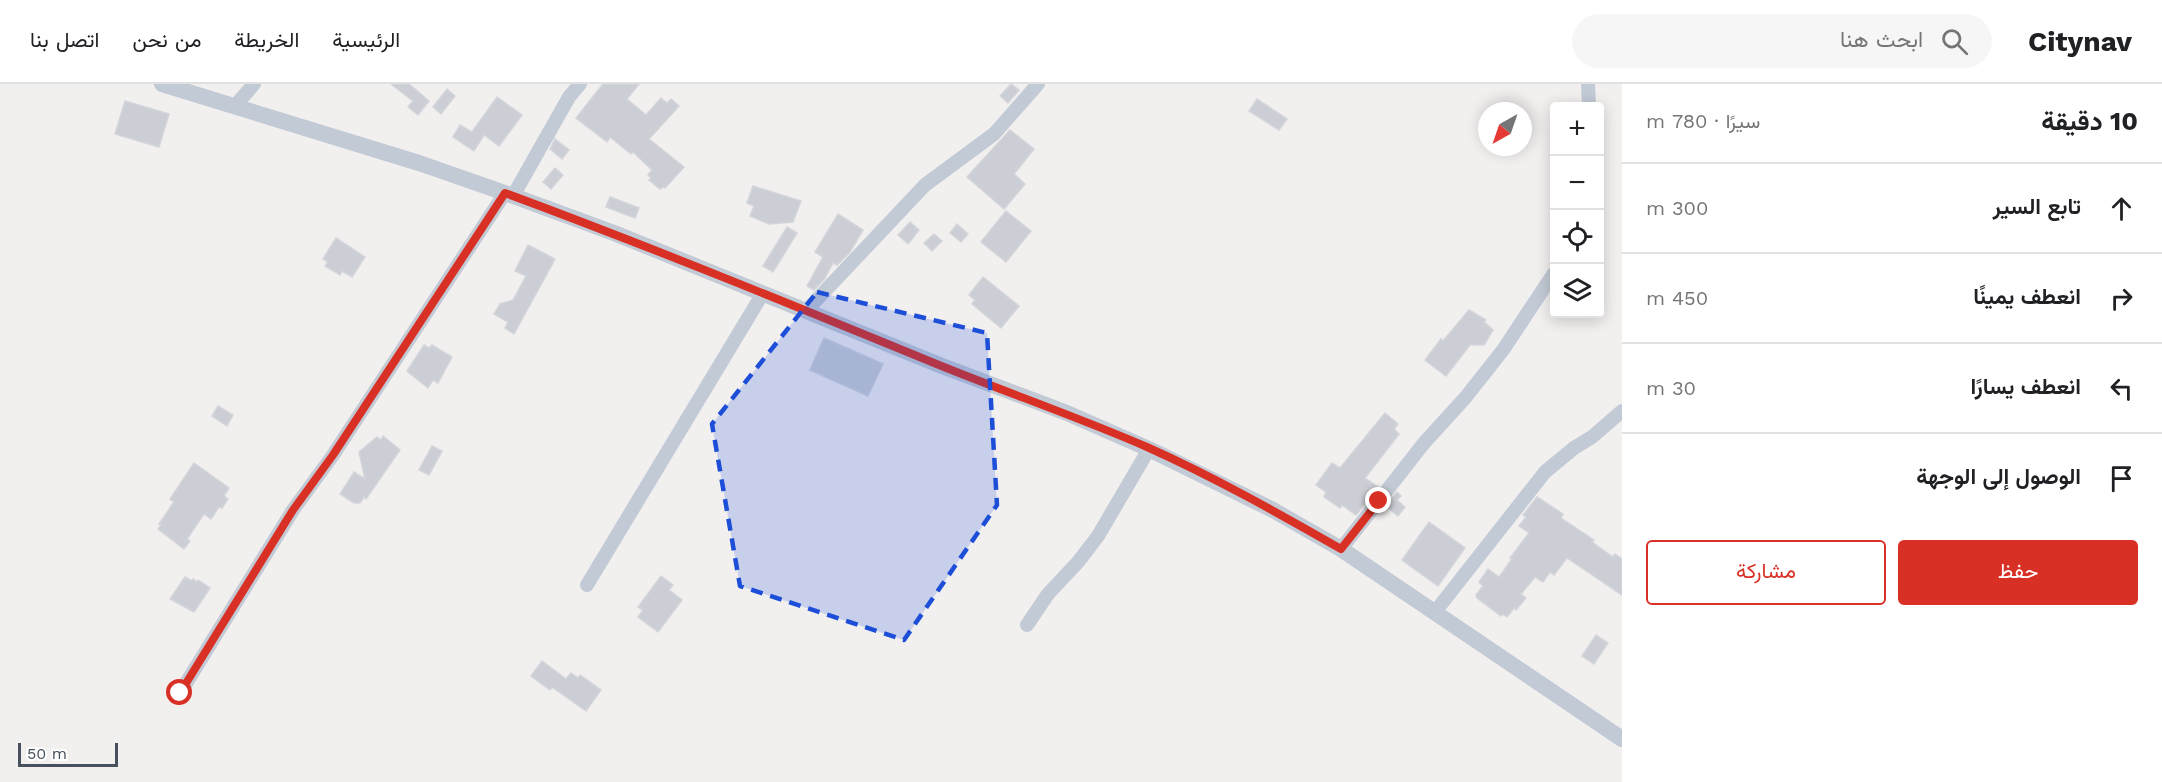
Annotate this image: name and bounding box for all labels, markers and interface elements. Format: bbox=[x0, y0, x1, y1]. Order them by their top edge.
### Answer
search box bbox=[1572, 14, 1992, 68]
icon: search bbox=[1938, 25, 1971, 58]
text: Citynav bbox=[2028, 25, 2132, 58]
text: اتصل بنا bbox=[30, 27, 99, 52]
text: من نحن bbox=[132, 27, 201, 52]
text: الخريطة bbox=[234, 27, 299, 52]
text: الرئيسية bbox=[332, 27, 400, 52]
text: ابحث هنا bbox=[1840, 27, 1923, 52]
north arrow bbox=[1478, 102, 1532, 156]
map controls bbox=[1550, 102, 1604, 318]
button: + bbox=[1550, 102, 1604, 156]
text: 10 دقيقة bbox=[2041, 106, 2138, 136]
text: سيرًا · 780 m bbox=[1646, 109, 1760, 133]
button: − bbox=[1550, 156, 1604, 210]
icon: ahead bbox=[2105, 192, 2138, 225]
text: تابع السير bbox=[1993, 194, 2081, 219]
text: 300 m bbox=[1646, 196, 1708, 220]
button: locate bbox=[1550, 210, 1604, 264]
button: layers bbox=[1550, 264, 1604, 318]
icon: right bbox=[2105, 282, 2138, 315]
text: انعطف يمينًا bbox=[1973, 284, 2081, 309]
text: 450 m bbox=[1646, 286, 1708, 310]
icon: left bbox=[2105, 372, 2138, 405]
text: انعطف يسارًا bbox=[1971, 374, 2081, 399]
text: 30 m bbox=[1646, 376, 1696, 400]
icon: arrive bbox=[2105, 462, 2138, 495]
text: الوصول إلى الوجهة bbox=[1916, 464, 2081, 489]
route end bbox=[1365, 487, 1391, 513]
button: مشاركة bbox=[1646, 540, 1886, 605]
button: حفظ bbox=[1898, 540, 2138, 605]
route start bbox=[166, 679, 192, 705]
scale bar bbox=[18, 740, 118, 768]
text: 50 m bbox=[27, 744, 67, 763]

